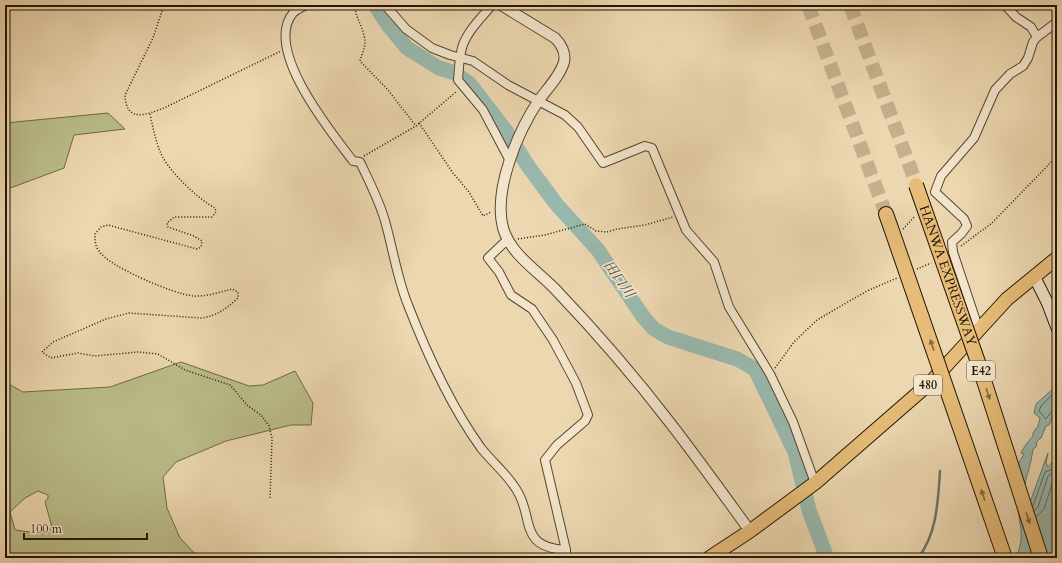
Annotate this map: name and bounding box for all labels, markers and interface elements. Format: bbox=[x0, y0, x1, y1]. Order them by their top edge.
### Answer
street label: HANWA EXPRESSWAY bbox=[915, 203, 981, 349]
water label: 田口川 bbox=[599, 256, 640, 303]
one-way arrow bbox=[929, 339, 935, 351]
road number: E42 bbox=[967, 361, 995, 381]
road number: 480 bbox=[914, 375, 942, 395]
one-way arrow bbox=[985, 388, 991, 400]
one-way arrow bbox=[980, 488, 986, 500]
one-way arrow bbox=[1025, 512, 1031, 524]
scale bar bbox=[24, 515, 147, 541]
text: 100 m bbox=[30, 521, 63, 537]

